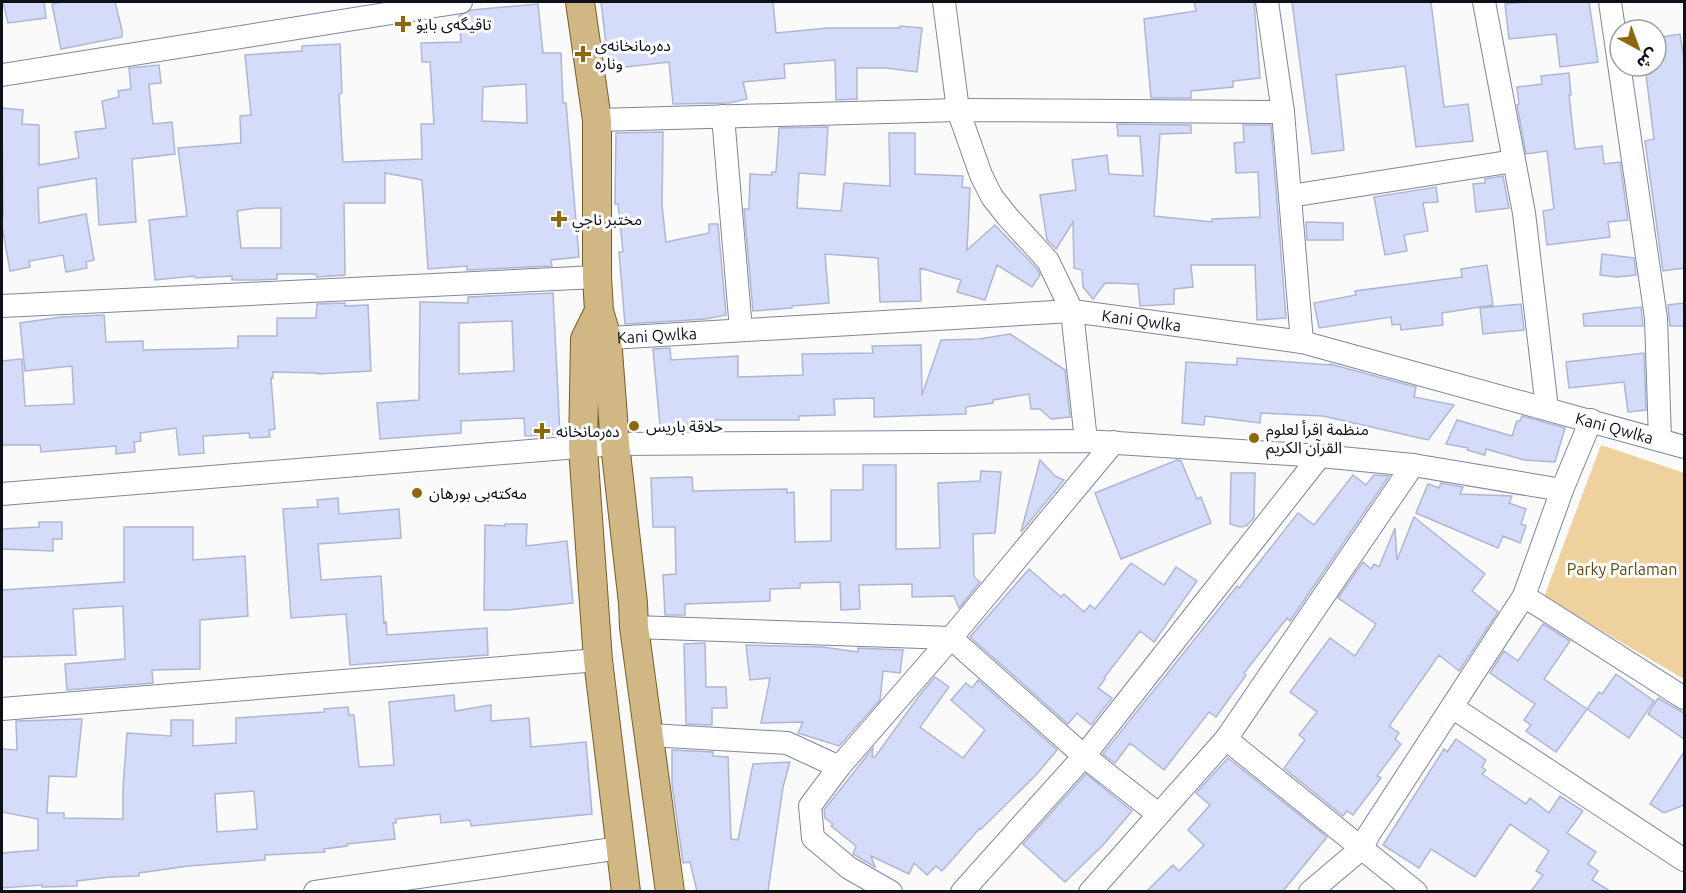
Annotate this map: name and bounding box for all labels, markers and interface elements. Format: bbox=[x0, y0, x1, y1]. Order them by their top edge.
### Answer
marker: تاقیگەی بایۆ bbox=[394, 15, 412, 33]
place label: تاقیگەی بایۆ bbox=[416, 15, 492, 34]
north arrow bbox=[1608, 18, 1668, 78]
place label: دەرمانخانەی ونارە bbox=[595, 36, 671, 73]
text: ش bbox=[1633, 45, 1662, 73]
marker: دەرمانخانەی ونارە bbox=[576, 47, 590, 61]
marker: مختبر ناجي bbox=[550, 210, 568, 228]
place label: مختبر ناجي bbox=[572, 210, 642, 232]
street label: Kani Qwlka bbox=[1101, 306, 1182, 335]
street label: Kani Qwlka bbox=[616, 324, 697, 347]
street label: Kani Qwlka bbox=[1574, 409, 1655, 447]
place label: حلاقة باریس bbox=[646, 417, 723, 436]
marker: حلاقة باریس bbox=[627, 419, 641, 433]
place label: منظمة اقرأ لعلوم القرآن الكريم bbox=[1266, 420, 1369, 460]
marker: دەرمانخانە bbox=[533, 422, 551, 440]
place label: دەرمانخانە bbox=[556, 422, 620, 441]
marker: منظمة اقرأ لعلوم القرآن الكريم bbox=[1247, 431, 1261, 445]
place label: مەکتەبی بورهان bbox=[429, 484, 527, 503]
marker: مەکتەبی بورهان bbox=[410, 486, 424, 500]
park label: Parky Parlaman bbox=[1567, 560, 1677, 578]

